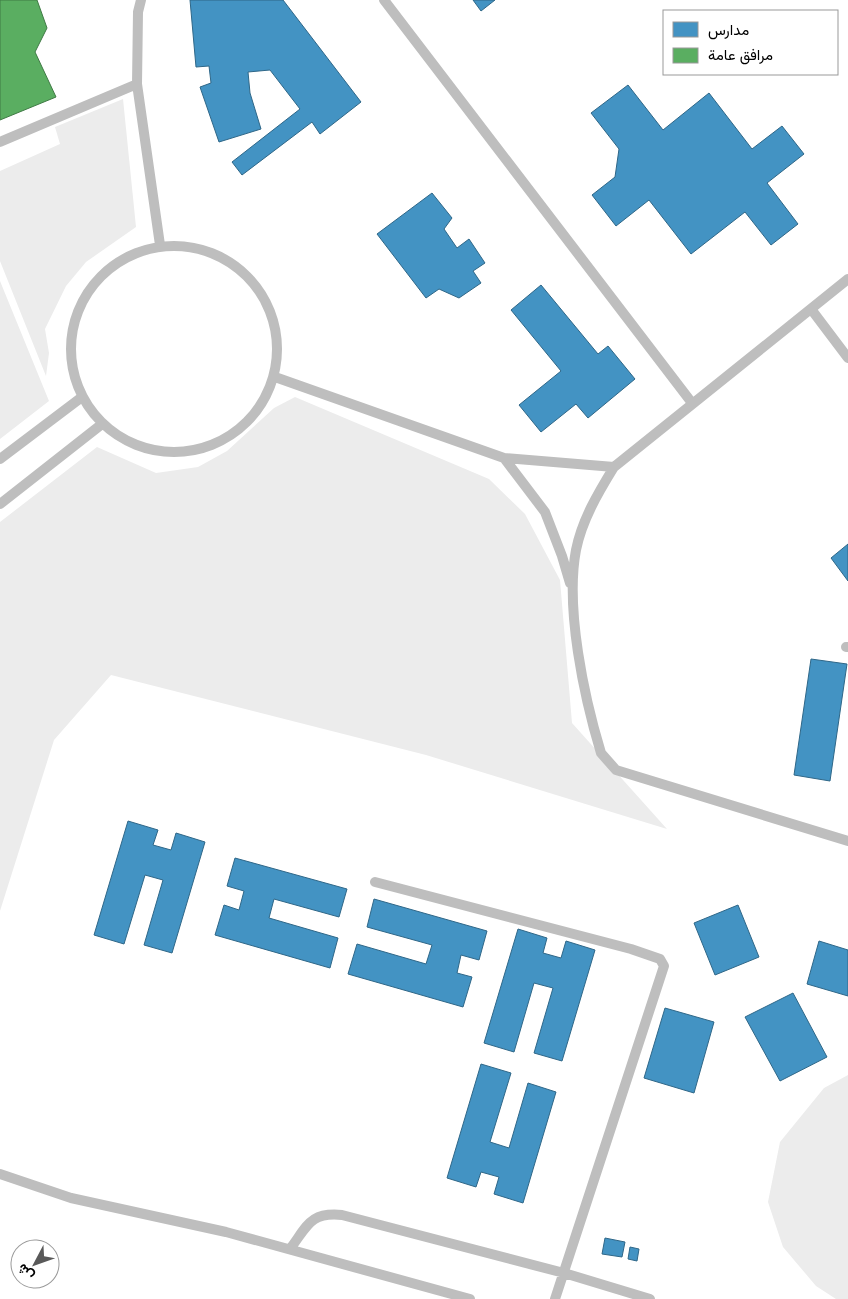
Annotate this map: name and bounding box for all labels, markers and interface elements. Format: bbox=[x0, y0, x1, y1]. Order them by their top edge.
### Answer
legend bbox=[663, 10, 838, 75]
text: مدارس bbox=[708, 21, 749, 40]
text: مرافق عامة bbox=[708, 46, 773, 65]
north arrow bbox=[10, 1239, 60, 1289]
text: ش bbox=[14, 1260, 38, 1284]

